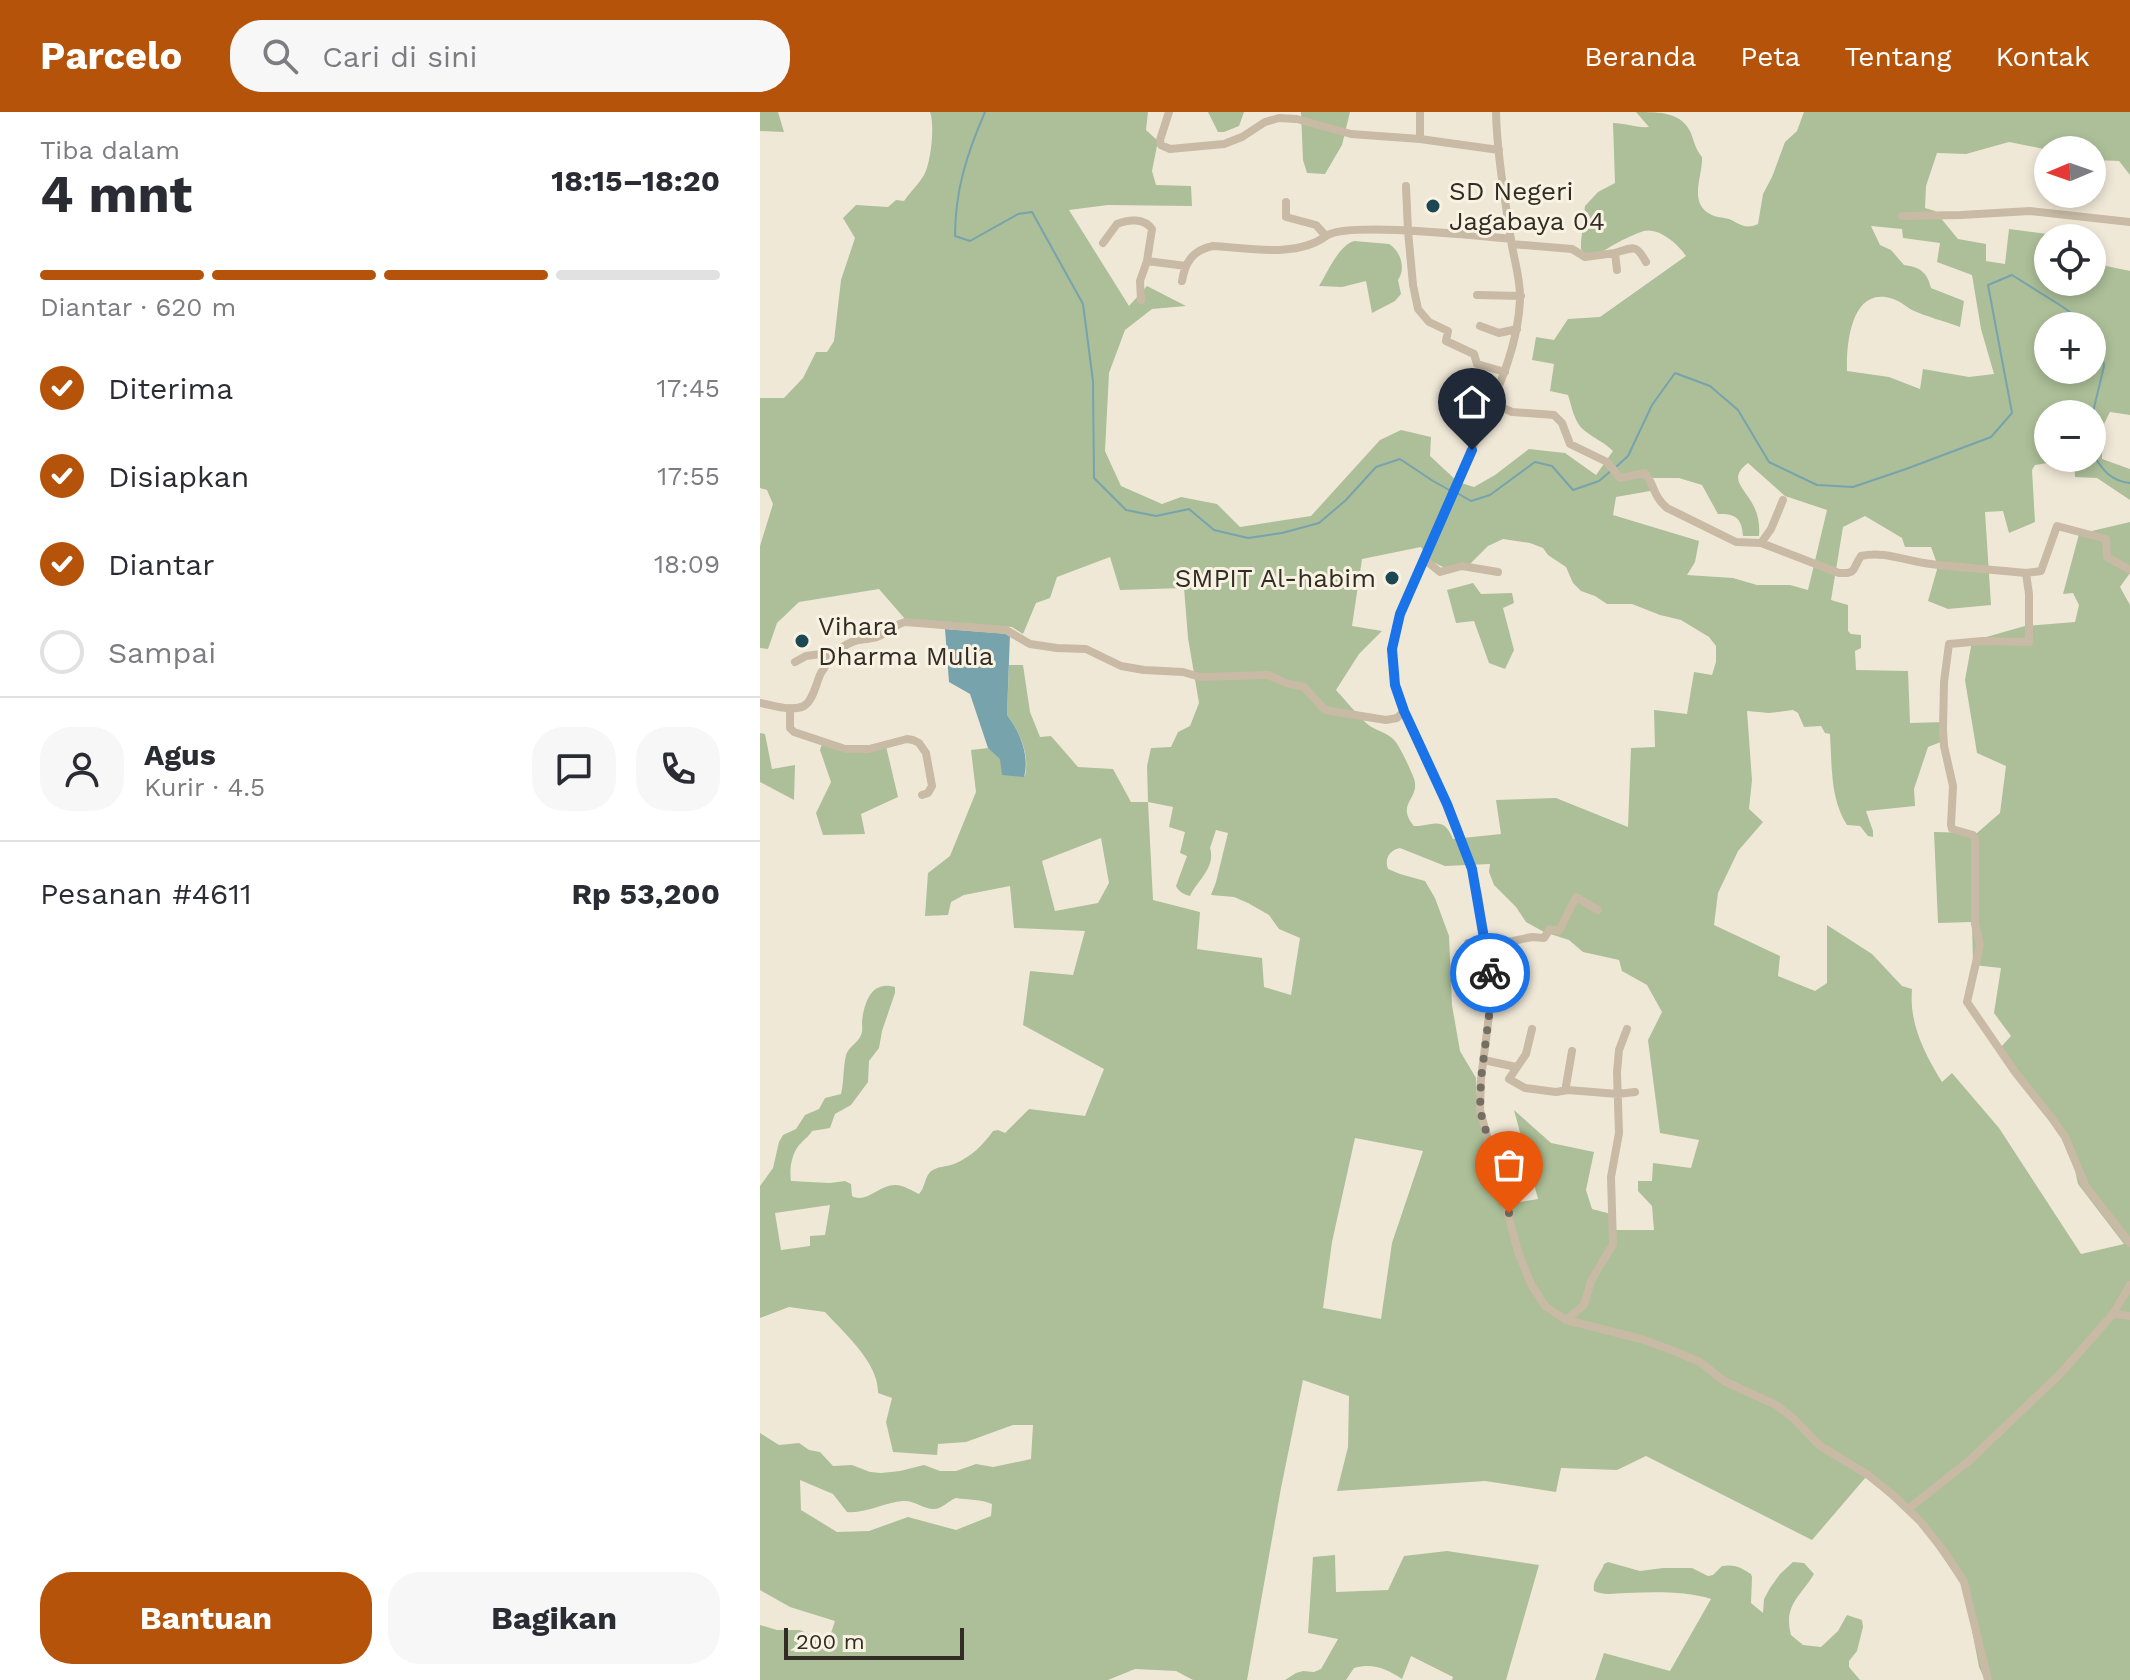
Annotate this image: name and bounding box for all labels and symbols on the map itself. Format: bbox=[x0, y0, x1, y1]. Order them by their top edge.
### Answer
north arrow bbox=[2034, 136, 2106, 208]
place label: SD Negeri Jagabaya 04 bbox=[1449, 176, 1605, 236]
marker: SD Negeri Jagabaya 04 bbox=[1424, 197, 1442, 215]
pin bbox=[1438, 368, 1506, 450]
place label: SMPIT Al-habim bbox=[1175, 563, 1376, 593]
marker: SMPIT Al-habim bbox=[1383, 569, 1401, 587]
place label: Vihara Dharma Mulia bbox=[818, 611, 994, 671]
marker: Vihara Dharma Mulia bbox=[793, 632, 811, 650]
courier bbox=[1450, 933, 1530, 1013]
pin bbox=[1475, 1131, 1543, 1213]
scale bar bbox=[784, 1624, 964, 1660]

